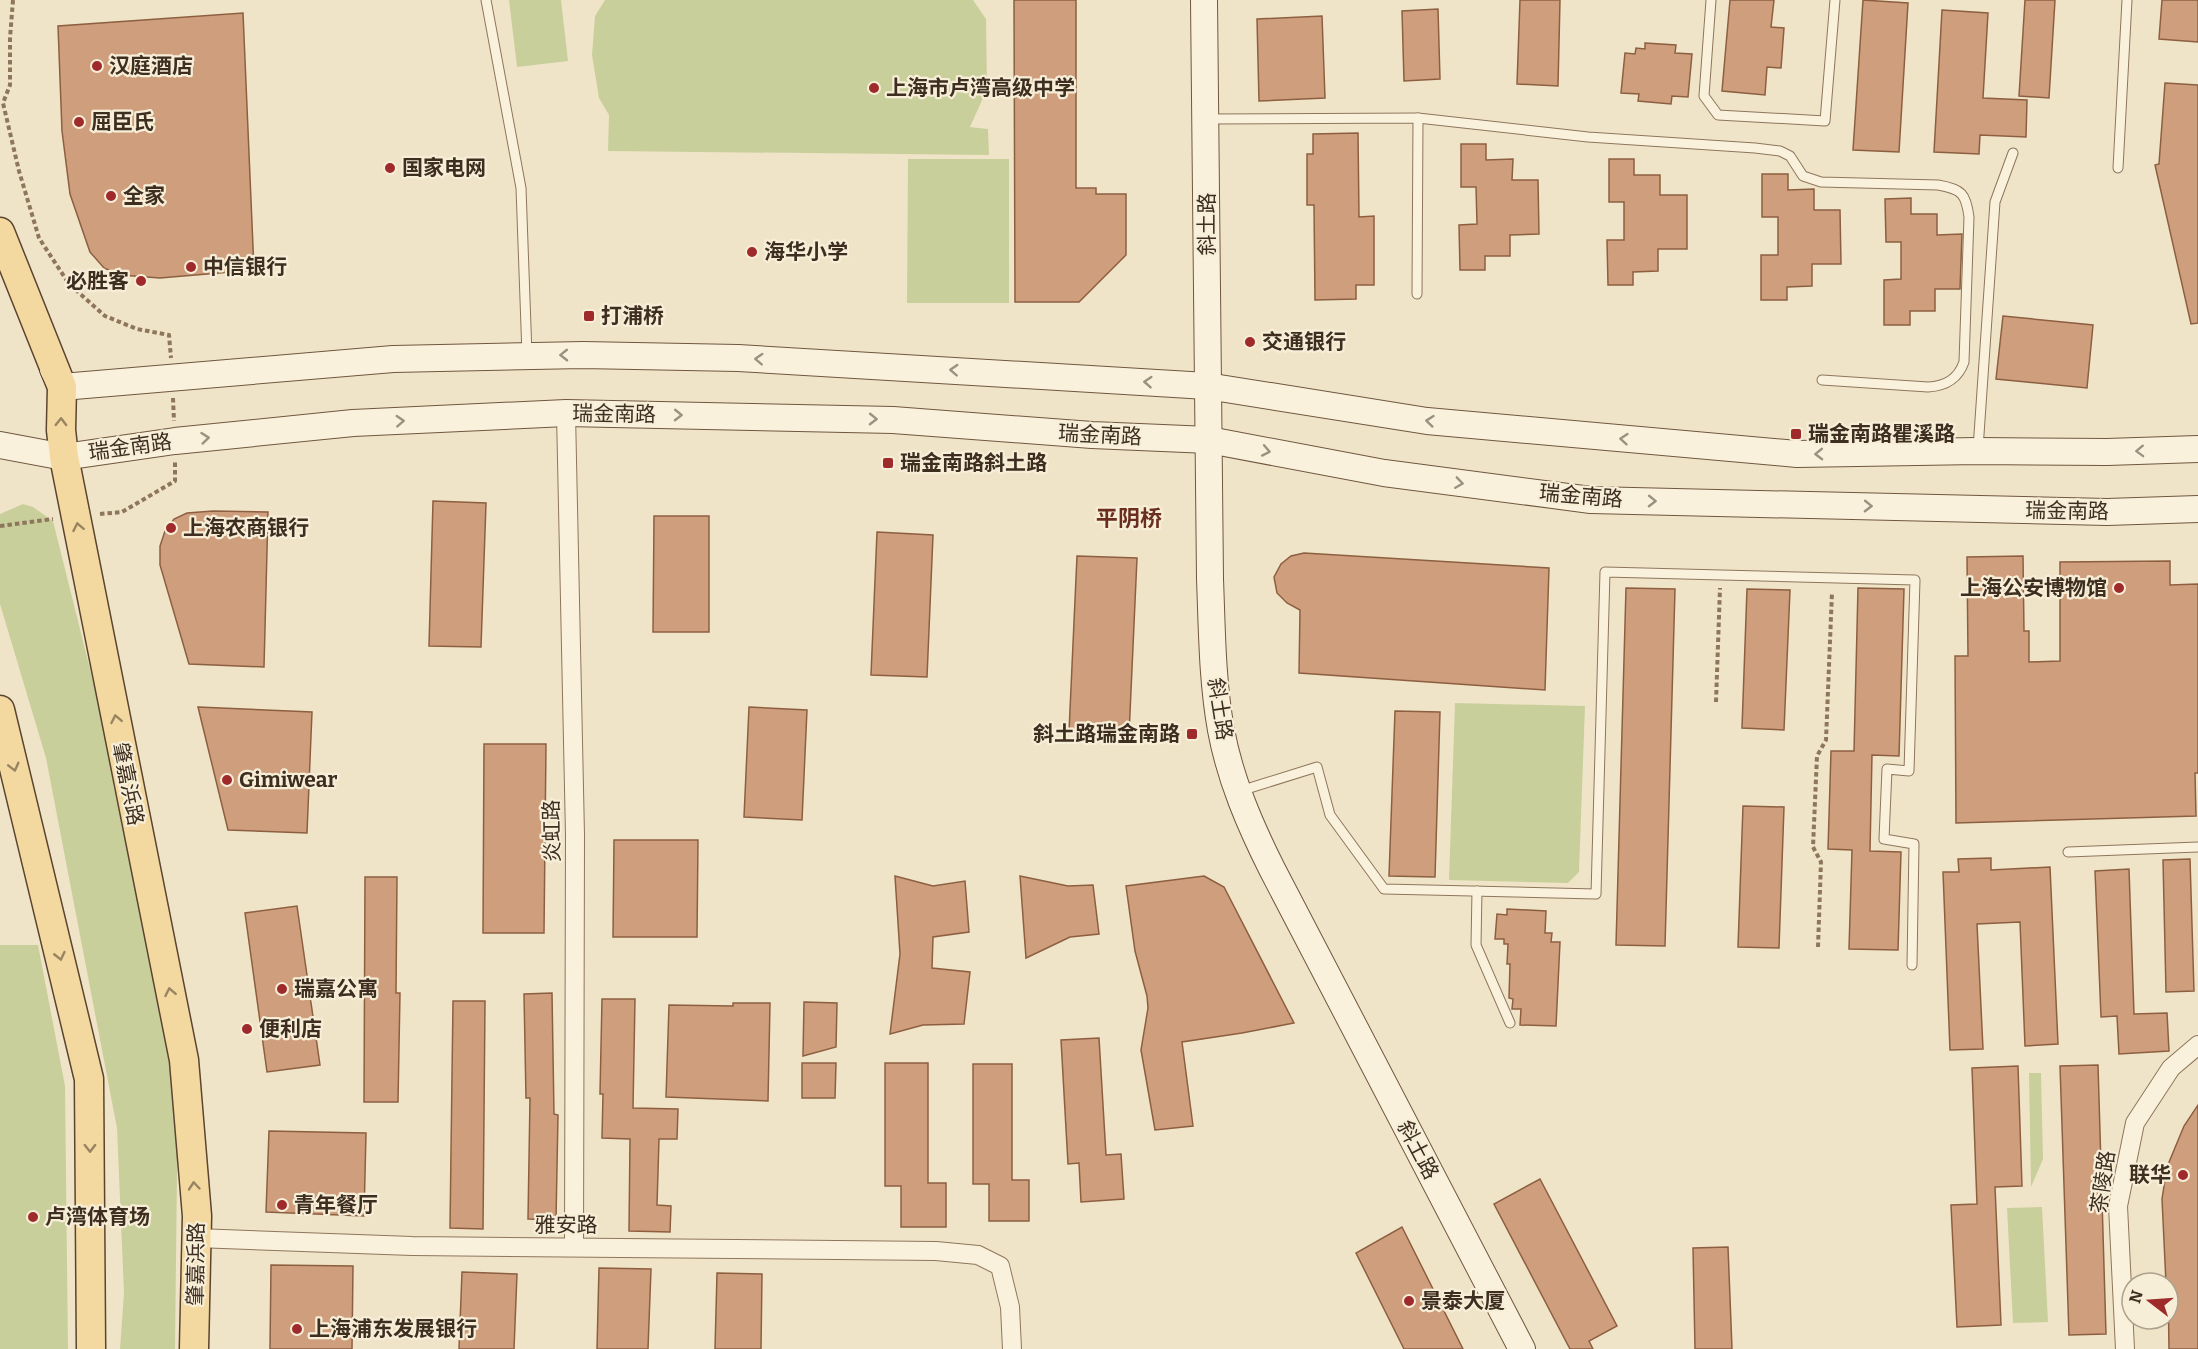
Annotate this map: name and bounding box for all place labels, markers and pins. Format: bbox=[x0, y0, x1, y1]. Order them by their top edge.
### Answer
place label: 汉庭酒店 bbox=[109, 53, 193, 79]
marker: 汉庭酒店 bbox=[90, 59, 104, 73]
place label: 上海市卢湾高级中学 bbox=[886, 75, 1075, 101]
marker: 上海市卢湾高级中学 bbox=[867, 81, 881, 95]
place label: 屈臣氏 bbox=[91, 109, 154, 135]
marker: 屈臣氏 bbox=[72, 115, 86, 129]
place label: 国家电网 bbox=[402, 155, 486, 181]
marker: 国家电网 bbox=[383, 161, 397, 175]
place label: 全家 bbox=[123, 183, 165, 209]
marker: 全家 bbox=[104, 189, 118, 203]
place label: 海华小学 bbox=[764, 239, 848, 265]
marker: 海华小学 bbox=[745, 245, 759, 259]
place label: 中信银行 bbox=[203, 254, 287, 280]
marker: 中信银行 bbox=[184, 260, 198, 274]
place label: 必胜客 bbox=[66, 268, 129, 294]
marker: 必胜客 bbox=[134, 274, 148, 288]
place label: 打浦桥 bbox=[601, 303, 664, 329]
marker: 打浦桥 bbox=[582, 309, 596, 323]
place label: 交通银行 bbox=[1262, 329, 1346, 355]
marker: 交通银行 bbox=[1243, 335, 1257, 349]
place label: 瑞金南路瞿溪路 bbox=[1808, 421, 1955, 447]
marker: 瑞金南路瞿溪路 bbox=[1789, 427, 1803, 441]
place label: 瑞金南路斜土路 bbox=[900, 450, 1047, 476]
marker: 瑞金南路斜土路 bbox=[881, 456, 895, 470]
place label: 上海农商银行 bbox=[183, 515, 309, 541]
marker: 上海农商银行 bbox=[164, 521, 178, 535]
place label: 上海公安博物馆 bbox=[1960, 575, 2107, 601]
marker: 上海公安博物馆 bbox=[2112, 581, 2126, 595]
place label: 斜土路瑞金南路 bbox=[1033, 721, 1180, 747]
marker: 斜土路瑞金南路 bbox=[1185, 727, 1199, 741]
place label: Gimiwear bbox=[239, 767, 338, 793]
marker: Gimiwear bbox=[220, 773, 234, 787]
place label: 瑞嘉公寓 bbox=[294, 976, 378, 1002]
marker: 瑞嘉公寓 bbox=[275, 982, 289, 996]
place label: 便利店 bbox=[259, 1016, 322, 1042]
marker: 便利店 bbox=[240, 1022, 254, 1036]
place label: 联华 bbox=[2129, 1162, 2171, 1188]
marker: 联华 bbox=[2176, 1168, 2190, 1182]
place label: 青年餐厅 bbox=[294, 1192, 378, 1218]
marker: 青年餐厅 bbox=[275, 1198, 289, 1212]
place label: 卢湾体育场 bbox=[45, 1204, 150, 1230]
marker: 卢湾体育场 bbox=[26, 1210, 40, 1224]
place label: 景泰大厦 bbox=[1421, 1288, 1505, 1314]
marker: 景泰大厦 bbox=[1402, 1294, 1416, 1308]
place label: 上海浦东发展银行 bbox=[309, 1316, 477, 1342]
marker: 上海浦东发展银行 bbox=[290, 1322, 304, 1336]

